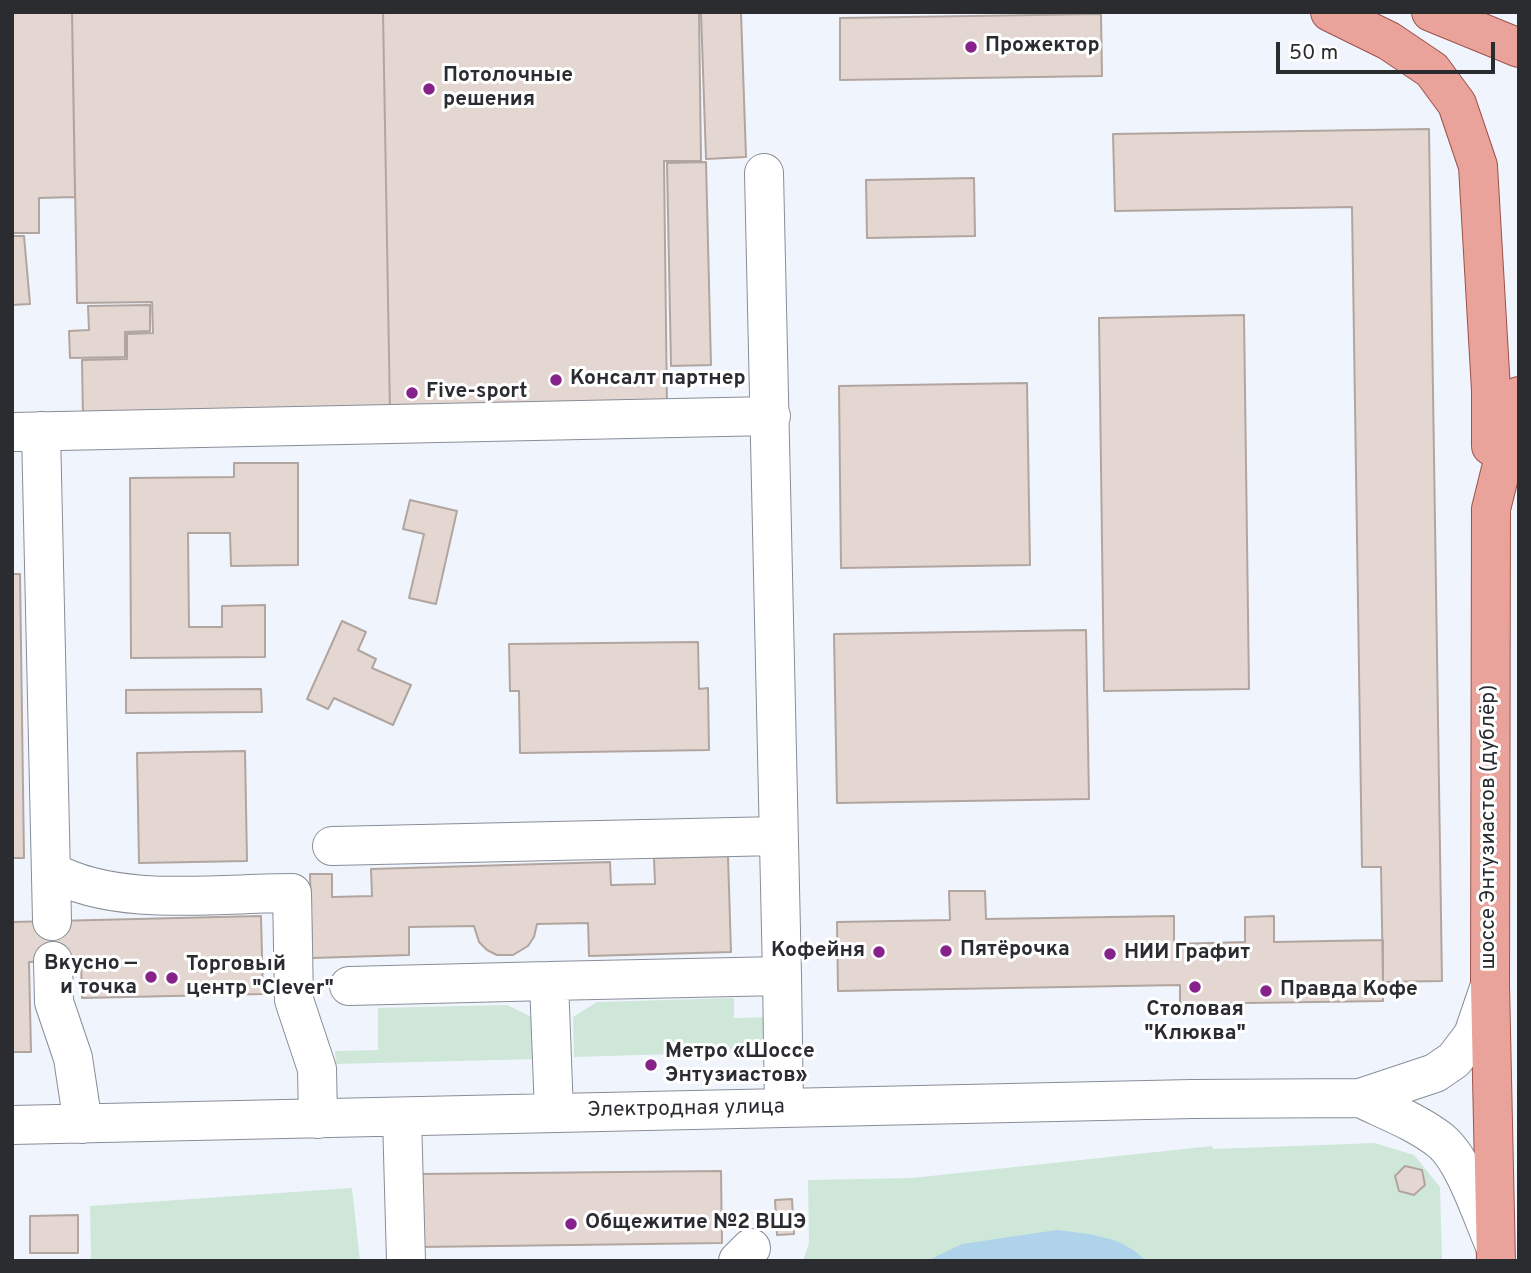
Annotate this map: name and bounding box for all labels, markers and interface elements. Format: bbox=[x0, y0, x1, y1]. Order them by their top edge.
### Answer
scale bar bbox=[1279, 28, 1498, 72]
place label: Прожектор bbox=[985, 34, 1100, 60]
marker: Прожектор bbox=[963, 39, 979, 55]
text: 50 m bbox=[1289, 40, 1338, 67]
place label: Потолочные решения bbox=[443, 64, 573, 114]
marker: Потолочные решения bbox=[421, 81, 437, 97]
place label: Консалт партнер bbox=[570, 367, 746, 393]
marker: Консалт партнер bbox=[548, 372, 564, 388]
place label: Five-sport bbox=[426, 380, 527, 406]
marker: Five-sport bbox=[404, 385, 420, 401]
street label: шоссе Энтузиастов (дублёр) bbox=[1477, 685, 1503, 969]
place label: Пятёрочка bbox=[960, 938, 1070, 964]
place label: Кофейня bbox=[771, 939, 865, 965]
place label: НИИ Графит bbox=[1124, 941, 1250, 967]
marker: Пятёрочка bbox=[938, 943, 954, 959]
marker: Кофейня bbox=[871, 944, 887, 960]
marker: НИИ Графит bbox=[1102, 946, 1118, 962]
place label: Вкусно — и точка bbox=[44, 952, 137, 1002]
place label: Торговый центр "Clever" bbox=[186, 953, 334, 1003]
marker: Вкусно — и точка bbox=[143, 969, 159, 985]
marker: Торговый центр "Clever" bbox=[164, 970, 180, 986]
place label: Правда Кофе bbox=[1280, 978, 1418, 1004]
marker: Столовая "Клюква" bbox=[1187, 979, 1203, 995]
marker: Правда Кофе bbox=[1258, 983, 1274, 999]
place label: Столовая "Клюква" bbox=[1144, 998, 1246, 1048]
place label: Метро «Шоссе Энтузиастов» bbox=[665, 1040, 815, 1090]
marker: Метро «Шоссе Энтузиастов» bbox=[643, 1057, 659, 1073]
street label: Электродная улица bbox=[587, 1096, 785, 1124]
place label: Общежитие №2 ВШЭ bbox=[585, 1211, 806, 1237]
marker: Общежитие №2 ВШЭ bbox=[563, 1216, 579, 1232]

